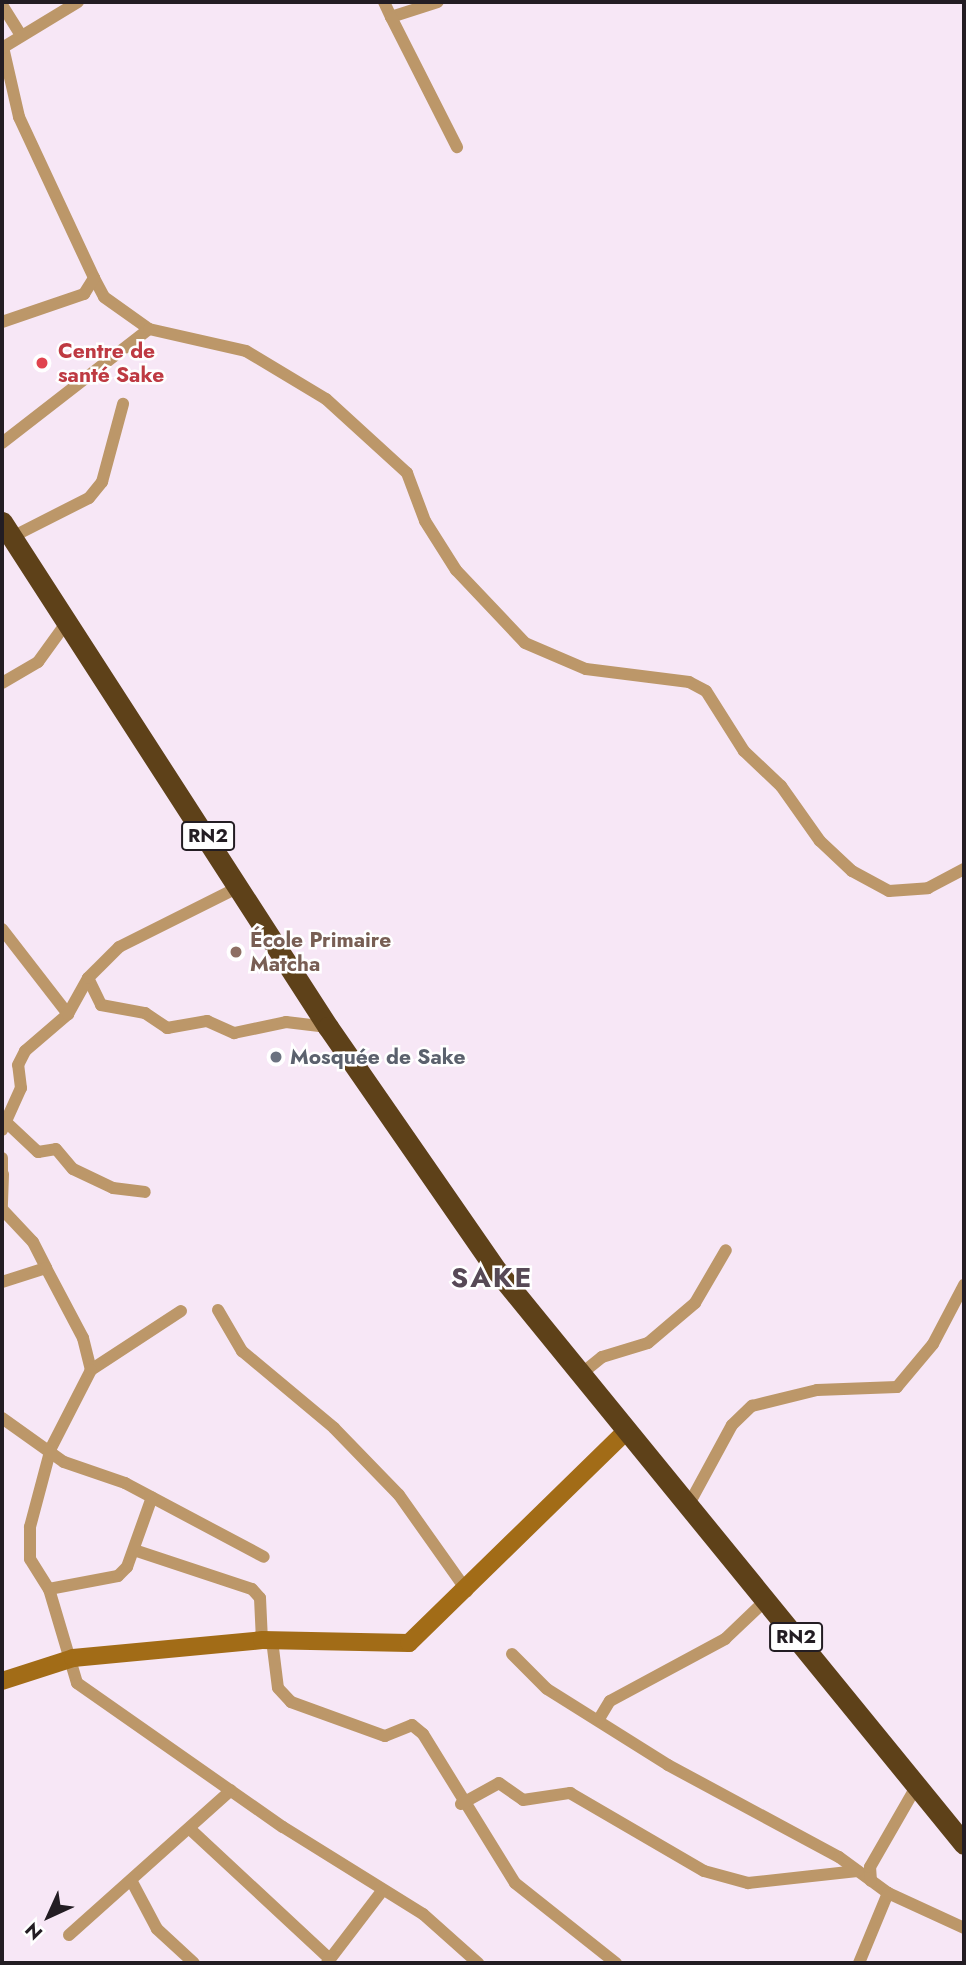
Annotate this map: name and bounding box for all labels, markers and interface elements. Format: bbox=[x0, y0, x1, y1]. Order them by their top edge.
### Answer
place label: Centre de santé Sake bbox=[58, 338, 164, 388]
marker: Centre de santé Sake bbox=[32, 353, 52, 373]
road number: RN2 bbox=[180, 820, 236, 852]
place label: École Primaire Matcha bbox=[250, 927, 391, 977]
marker: École Primaire Matcha bbox=[228, 944, 244, 960]
place label: Mosquée de Sake bbox=[290, 1044, 466, 1070]
marker: Mosquée de Sake bbox=[268, 1049, 284, 1065]
district label: SAKE bbox=[451, 1261, 533, 1295]
road number: RN2 bbox=[768, 1622, 824, 1652]
north arrow bbox=[14, 1881, 84, 1951]
text: N bbox=[19, 1916, 49, 1946]

